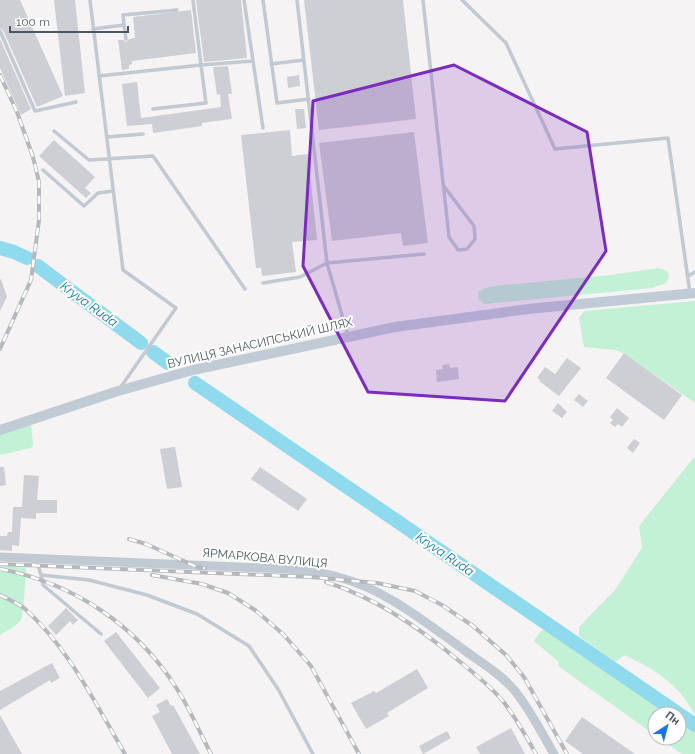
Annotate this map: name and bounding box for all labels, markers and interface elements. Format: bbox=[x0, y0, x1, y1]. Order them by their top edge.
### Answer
scale bar bbox=[10, 8, 128, 34]
text: 100 m bbox=[16, 15, 50, 29]
water label: Kryva Ruda bbox=[57, 278, 121, 330]
street label: ВУЛИЦЯ ЗАНАСИПСЬКИЙ ШЛЯХ bbox=[166, 315, 354, 371]
water label: Kryva Ruda bbox=[413, 529, 477, 579]
street label: ЯРМАРКОВА ВУЛИЦЯ bbox=[202, 546, 328, 570]
north arrow bbox=[647, 706, 687, 746]
text: Пн bbox=[663, 709, 682, 728]

